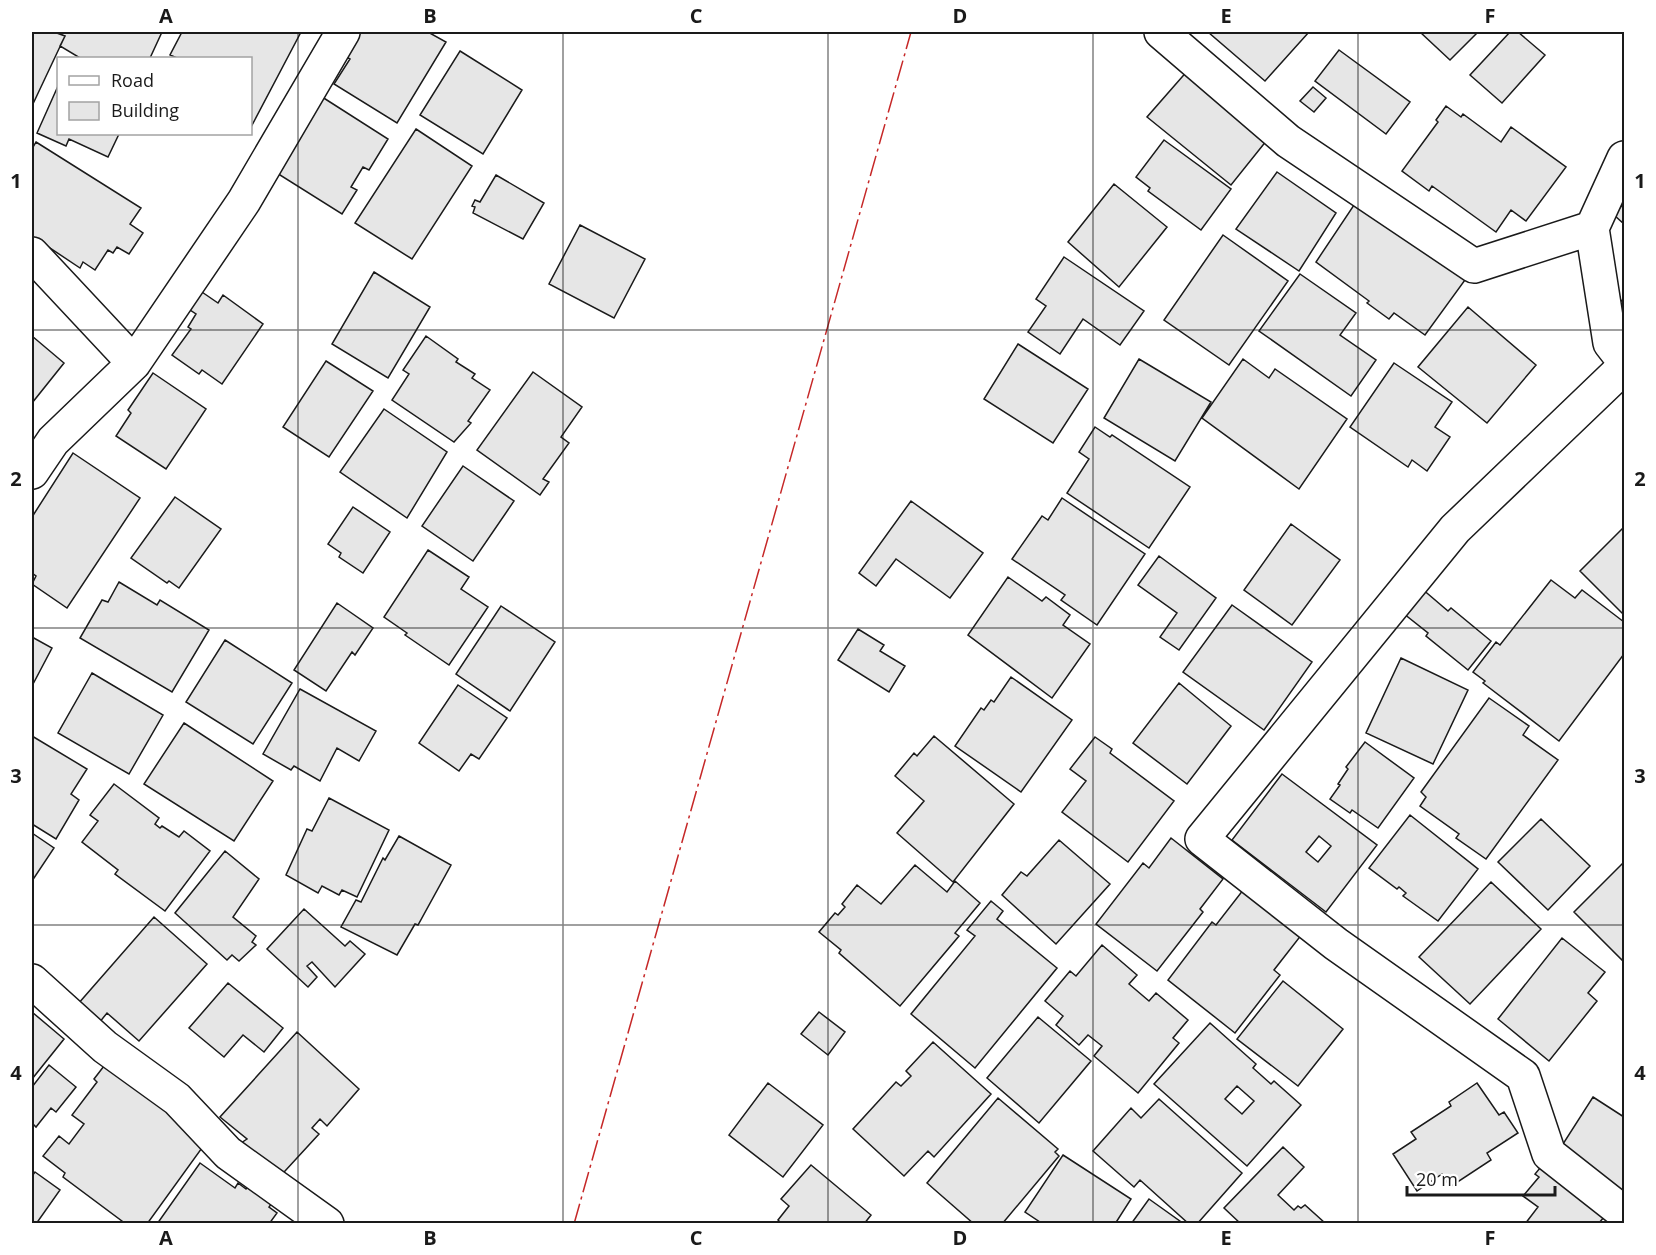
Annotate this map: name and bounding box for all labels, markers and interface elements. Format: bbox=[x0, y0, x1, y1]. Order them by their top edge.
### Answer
text: A bbox=[159, 2, 173, 29]
text: B bbox=[423, 2, 437, 29]
text: C bbox=[690, 2, 703, 29]
text: D bbox=[953, 2, 967, 29]
text: E bbox=[1220, 2, 1232, 29]
text: F bbox=[1485, 2, 1495, 29]
legend bbox=[57, 57, 252, 135]
text: Road bbox=[111, 68, 154, 92]
text: Building bbox=[111, 98, 179, 122]
text: 1 bbox=[10, 167, 22, 194]
text: 1 bbox=[1634, 167, 1646, 194]
text: 2 bbox=[10, 465, 22, 492]
text: 2 bbox=[1634, 465, 1646, 492]
text: 3 bbox=[10, 762, 22, 789]
text: 3 bbox=[1634, 762, 1646, 789]
text: 4 bbox=[10, 1059, 22, 1086]
text: 4 bbox=[1634, 1059, 1646, 1086]
scale bar bbox=[1407, 1159, 1556, 1197]
text: 20 m bbox=[1416, 1167, 1458, 1191]
text: A bbox=[159, 1224, 173, 1251]
text: B bbox=[423, 1224, 437, 1251]
text: C bbox=[690, 1224, 703, 1251]
text: D bbox=[953, 1224, 967, 1251]
text: E bbox=[1220, 1224, 1232, 1251]
text: F bbox=[1485, 1224, 1495, 1251]

